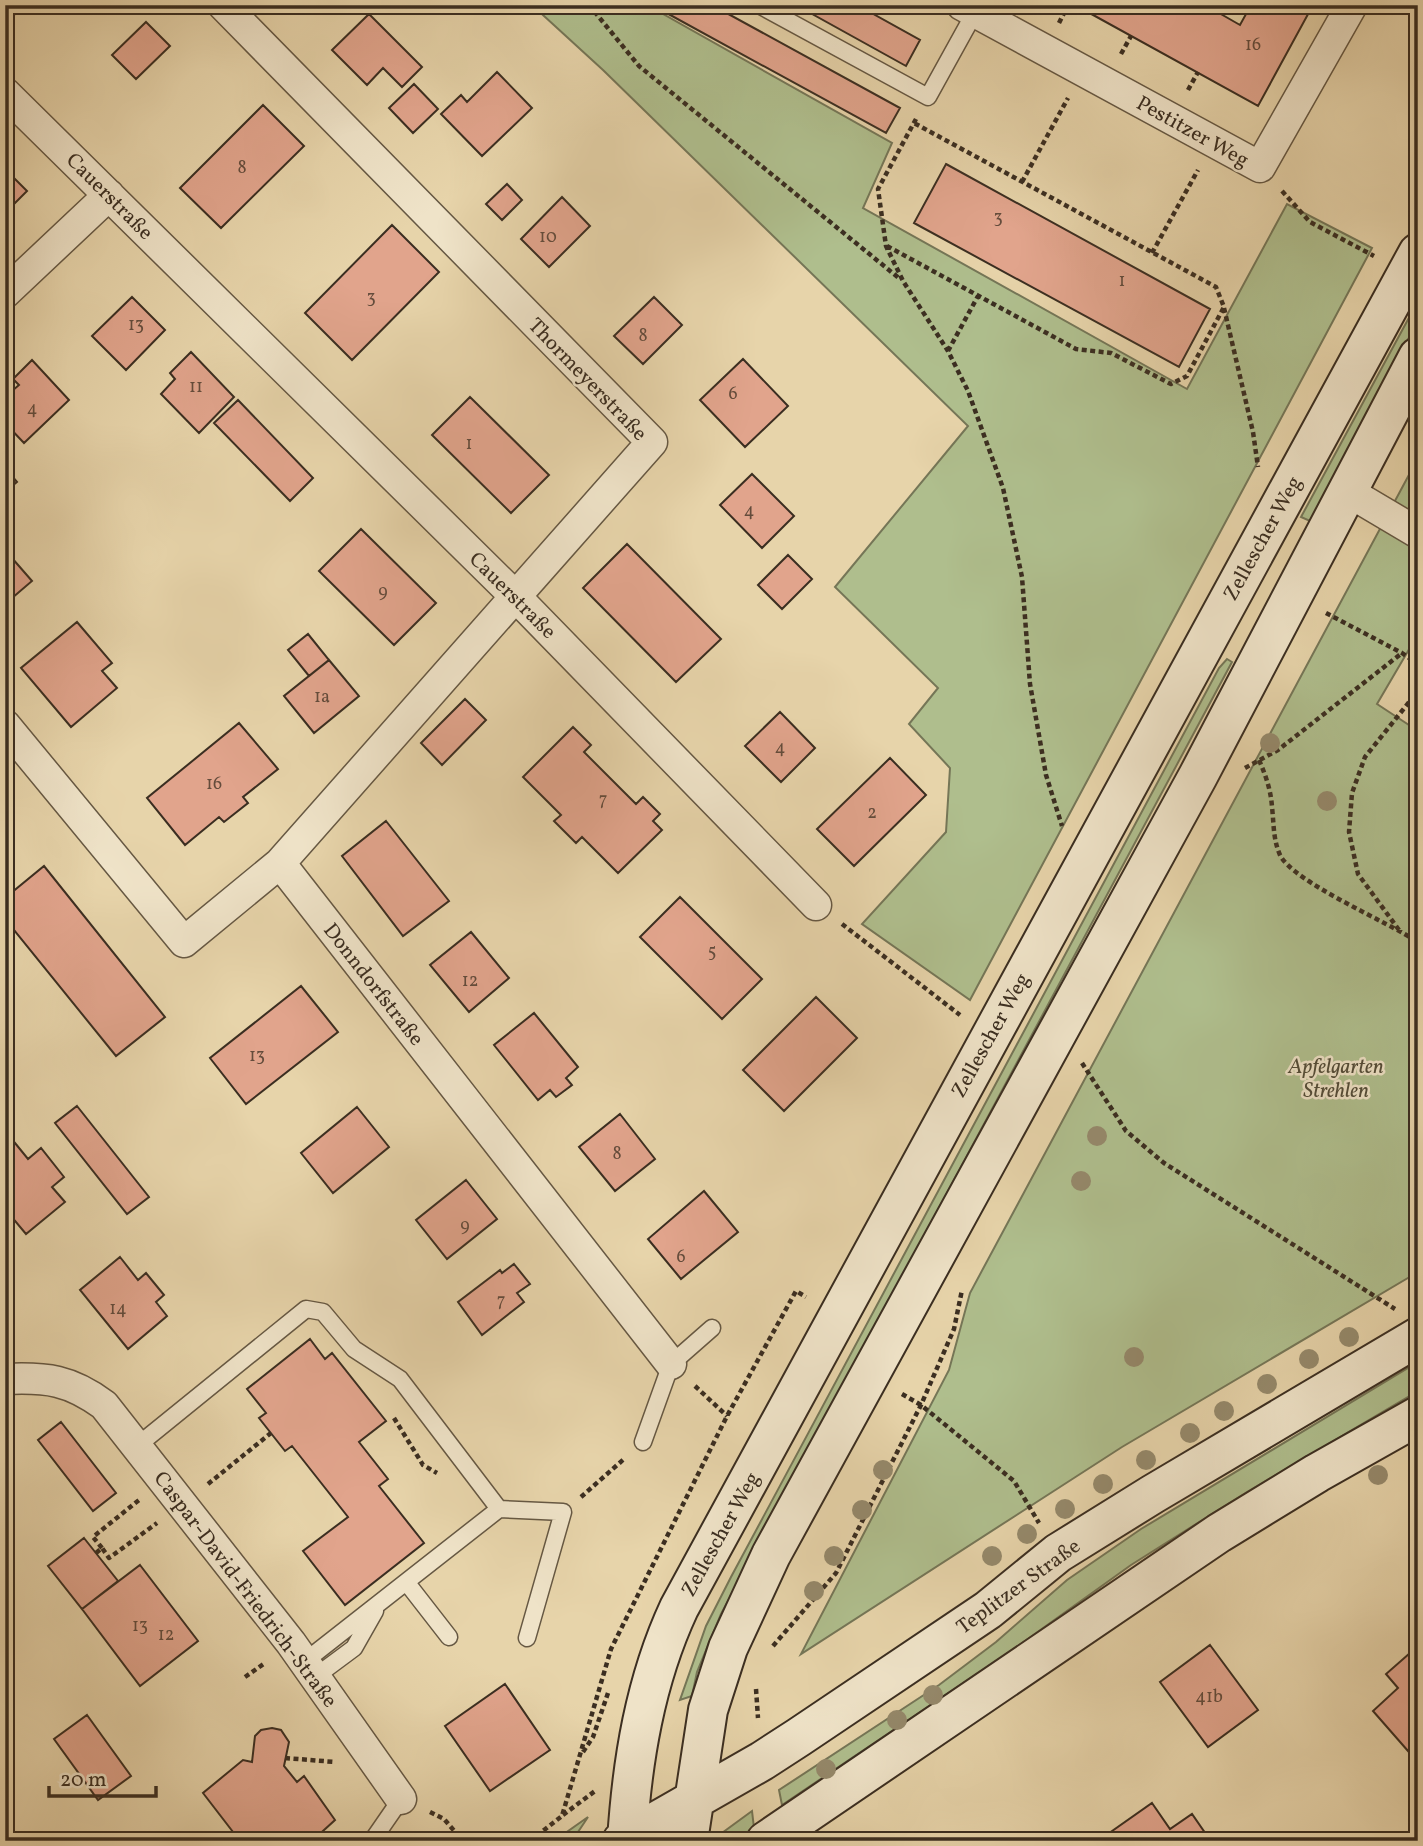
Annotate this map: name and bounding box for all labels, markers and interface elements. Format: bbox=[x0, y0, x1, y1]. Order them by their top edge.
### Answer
house number: 16 bbox=[1245, 33, 1261, 58]
street label: Pestitzer Weg bbox=[1131, 89, 1254, 175]
street label: Cauerstraße bbox=[59, 147, 159, 247]
house number: 8 bbox=[237, 156, 247, 181]
house number: 3 bbox=[993, 206, 1003, 231]
house number: 10 bbox=[539, 225, 557, 250]
house number: 1 bbox=[1119, 269, 1125, 294]
house number: 3 bbox=[366, 286, 376, 311]
street label: Thormeyerstraße bbox=[521, 312, 653, 448]
house number: 13 bbox=[128, 313, 144, 338]
house number: 8 bbox=[638, 324, 648, 349]
house number: 11 bbox=[189, 375, 203, 400]
house number: 6 bbox=[728, 382, 738, 407]
house number: 4 bbox=[27, 397, 37, 422]
house number: 1 bbox=[466, 432, 472, 457]
street label: Zellescher Weg bbox=[1217, 471, 1310, 606]
house number: 4 bbox=[744, 499, 754, 524]
street label: Cauerstraße bbox=[462, 546, 562, 646]
house number: 9 bbox=[378, 580, 388, 605]
house number: 1a bbox=[314, 685, 330, 710]
house number: 4 bbox=[775, 736, 785, 761]
house number: 16 bbox=[206, 772, 222, 797]
house number: 7 bbox=[599, 788, 607, 813]
house number: 2 bbox=[867, 801, 877, 826]
street label: Donndorfstraße bbox=[316, 917, 430, 1052]
house number: 5 bbox=[708, 940, 716, 965]
street label: Zellescher Weg bbox=[945, 968, 1038, 1103]
house number: 12 bbox=[462, 969, 478, 994]
house number: 13 bbox=[249, 1044, 265, 1069]
park label: Apfelgarten Strehlen bbox=[1287, 1053, 1384, 1106]
house number: 8 bbox=[612, 1142, 622, 1167]
house number: 9 bbox=[460, 1214, 470, 1239]
house number: 6 bbox=[676, 1245, 686, 1270]
house number: 7 bbox=[497, 1289, 505, 1314]
house number: 14 bbox=[109, 1297, 127, 1322]
street label: Caspar-David-Friedrich-Straße bbox=[146, 1466, 343, 1714]
street label: Zellescher Weg bbox=[675, 1467, 768, 1602]
street label: Teplitzer Straße bbox=[951, 1532, 1087, 1642]
house number: 13 bbox=[132, 1614, 148, 1639]
house number: 12 bbox=[158, 1623, 174, 1648]
house number: 41b bbox=[1195, 1685, 1223, 1710]
scale bar bbox=[49, 1755, 156, 1799]
text: 20 m bbox=[60, 1766, 106, 1795]

